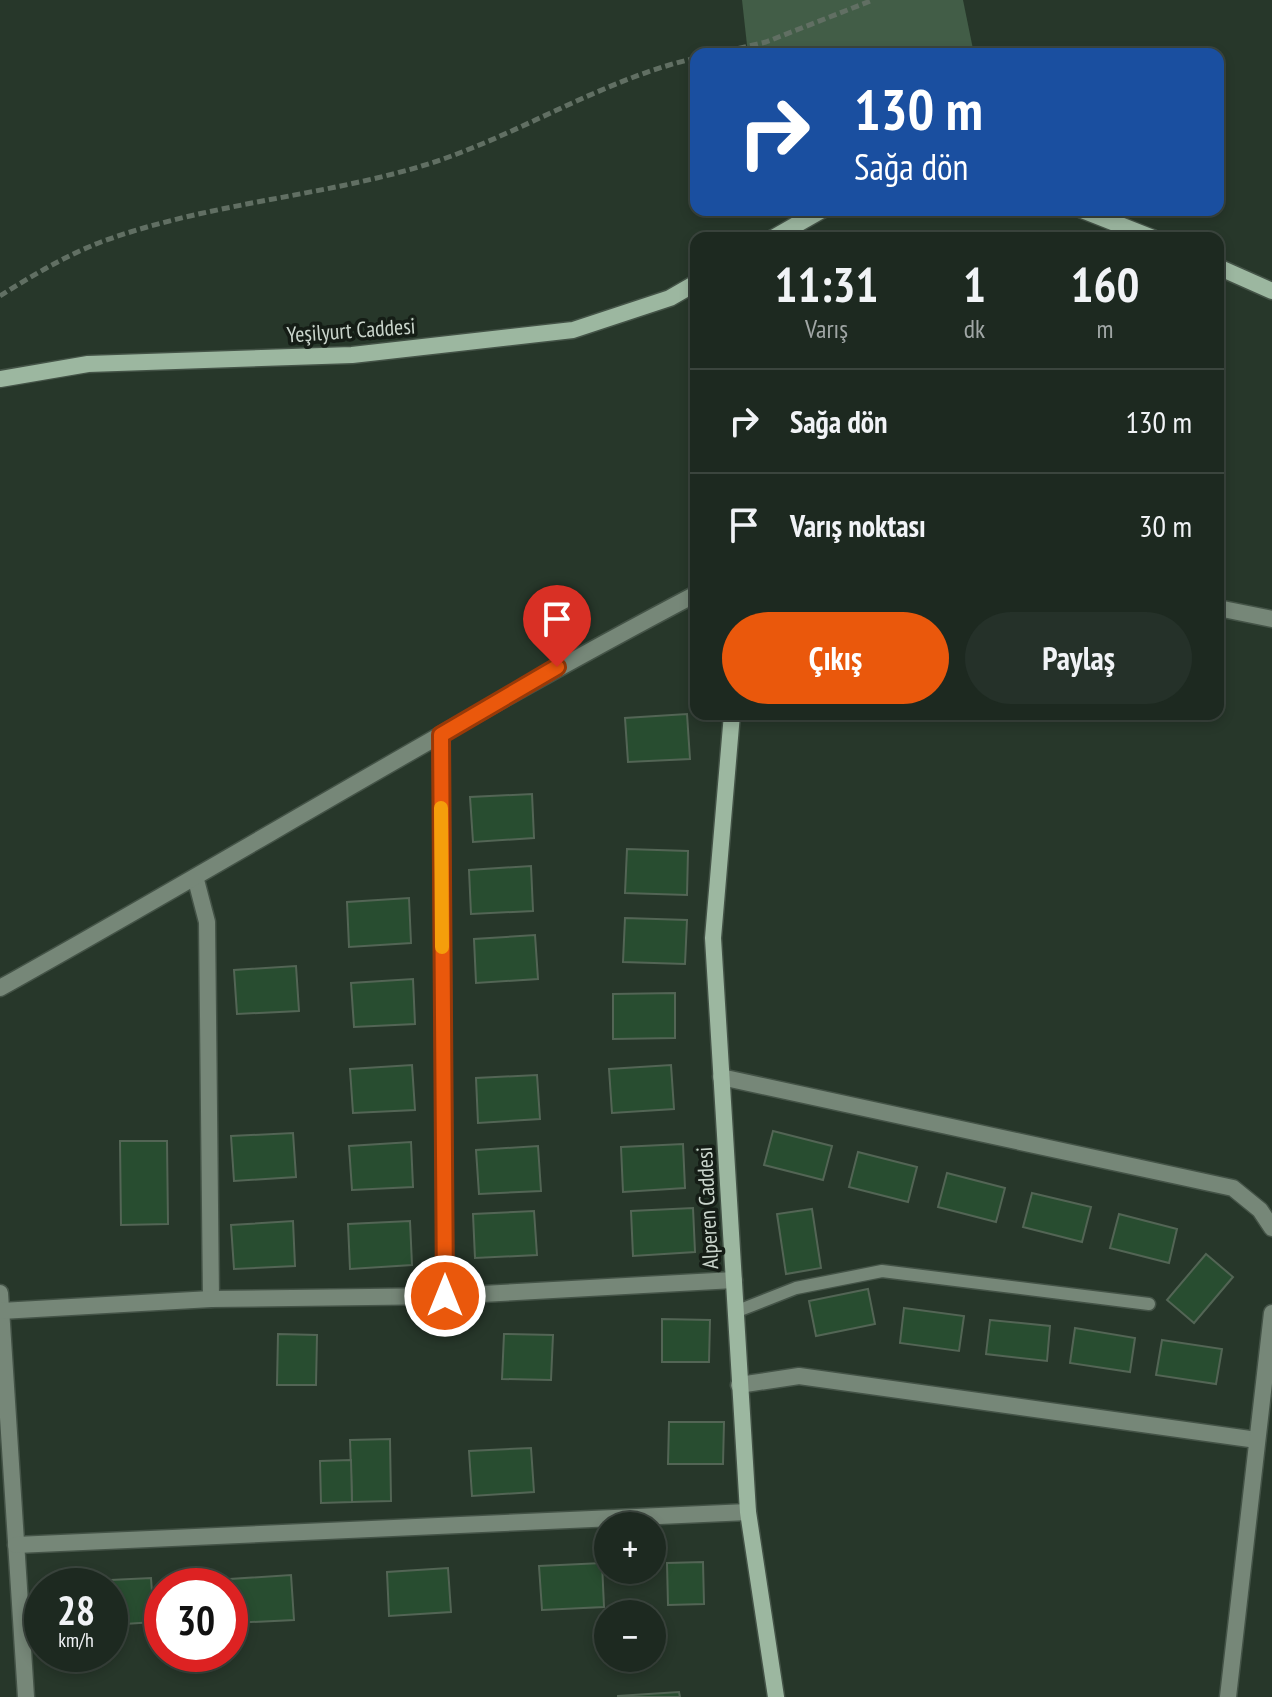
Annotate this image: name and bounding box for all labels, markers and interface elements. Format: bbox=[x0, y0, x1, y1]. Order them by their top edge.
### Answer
text: 130 m bbox=[854, 73, 983, 145]
icon: right bbox=[722, 80, 826, 184]
text: Sağa dön bbox=[854, 143, 968, 190]
text: 11:31 bbox=[775, 253, 878, 315]
text: 1 bbox=[963, 253, 986, 315]
text: 160 bbox=[1071, 253, 1139, 315]
street label: Yeşilyurt Caddesi bbox=[286, 312, 416, 348]
text: Varış bbox=[805, 312, 848, 345]
text: dk bbox=[964, 312, 985, 345]
text: m bbox=[1097, 312, 1113, 345]
icon: right bbox=[722, 399, 766, 443]
text: Sağa dön bbox=[790, 402, 888, 441]
text: 130 m bbox=[1126, 402, 1192, 441]
icon: arrive bbox=[722, 503, 766, 547]
text: Varış noktası bbox=[790, 506, 926, 545]
text: 30 m bbox=[1139, 506, 1192, 545]
pin bbox=[523, 585, 591, 667]
icon: arrive bbox=[535, 597, 579, 641]
button: Çıkış bbox=[722, 612, 949, 704]
button: Paylaş bbox=[965, 612, 1192, 704]
street label: Alperen Caddesi bbox=[690, 1146, 724, 1270]
position arrow bbox=[403, 1254, 487, 1338]
map controls bbox=[594, 1512, 666, 1672]
button: + bbox=[594, 1512, 666, 1584]
speed limit sign: 30 bbox=[144, 1568, 248, 1672]
text: 28 bbox=[57, 1584, 95, 1636]
button: − bbox=[594, 1600, 666, 1672]
text: km/h bbox=[58, 1627, 94, 1653]

